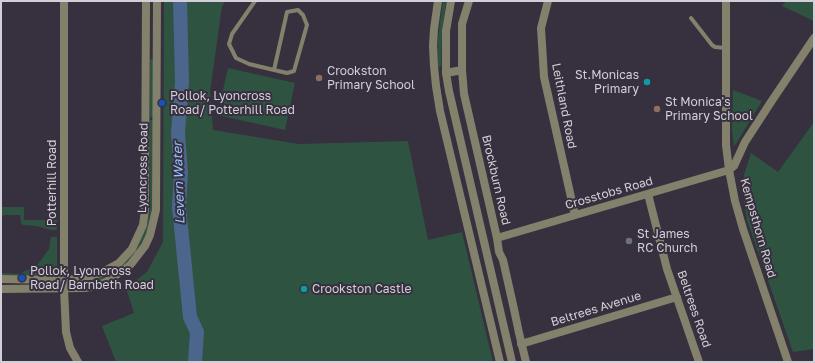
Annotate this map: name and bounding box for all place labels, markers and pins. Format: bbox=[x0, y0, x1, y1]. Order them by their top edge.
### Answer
place label: Crookston Primary School bbox=[327, 64, 415, 92]
place label: St.Monicas Primary bbox=[575, 68, 639, 96]
marker: Crookston Primary School bbox=[314, 73, 324, 83]
marker: St.Monicas Primary bbox=[642, 77, 652, 87]
place label: Pollok, Lyoncross Road/ Potterhill Road bbox=[170, 89, 295, 117]
place label: St Monica's Primary School bbox=[665, 95, 753, 123]
marker: Pollok, Lyoncross Road/ Potterhill Road bbox=[157, 98, 167, 108]
marker: St Monica's Primary School bbox=[652, 104, 662, 114]
place label: St James RC Church bbox=[637, 227, 698, 255]
marker: St James RC Church bbox=[624, 236, 634, 246]
place label: Pollok, Lyoncross Road/ Barnbeth Road bbox=[30, 264, 154, 292]
marker: Pollok, Lyoncross Road/ Barnbeth Road bbox=[17, 273, 27, 283]
place label: Crookston Castle bbox=[312, 282, 411, 296]
marker: Crookston Castle bbox=[299, 284, 309, 294]

